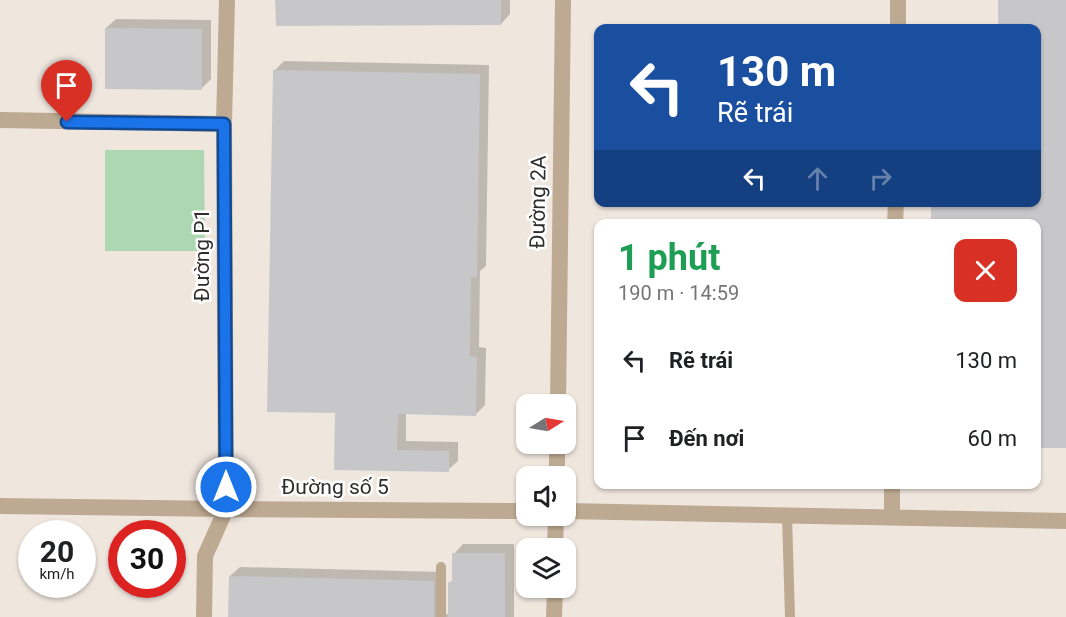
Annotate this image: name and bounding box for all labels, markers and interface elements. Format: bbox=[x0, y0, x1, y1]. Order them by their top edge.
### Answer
text: 130 m bbox=[717, 47, 836, 96]
icon: left bbox=[618, 48, 696, 126]
pin bbox=[41, 60, 92, 122]
icon: arrive bbox=[50, 69, 83, 102]
text: Rẽ trái bbox=[717, 97, 793, 129]
street label: Đường 2A bbox=[525, 155, 551, 249]
icon: left bbox=[738, 162, 771, 195]
icon: ahead bbox=[801, 162, 834, 195]
icon: right bbox=[864, 162, 897, 195]
street label: Đường P1 bbox=[190, 209, 214, 301]
text: 1 phút bbox=[618, 237, 720, 279]
button: close bbox=[954, 239, 1017, 302]
text: 190 m · 14:59 bbox=[618, 281, 739, 305]
icon: left bbox=[618, 344, 651, 377]
text: Rẽ trái bbox=[669, 348, 733, 373]
text: 130 m bbox=[955, 348, 1017, 373]
north arrow bbox=[516, 394, 576, 454]
map controls bbox=[516, 394, 576, 598]
icon: arrive bbox=[618, 422, 651, 455]
text: Đến nơi bbox=[669, 426, 744, 451]
text: 60 m bbox=[968, 426, 1017, 451]
position arrow bbox=[194, 455, 258, 519]
button: sound bbox=[516, 466, 576, 526]
street label: Đường số 5 bbox=[281, 475, 389, 499]
speed limit sign: 30 bbox=[108, 520, 186, 598]
text: 20 bbox=[40, 534, 74, 569]
button: layers bbox=[516, 538, 576, 598]
text: km/h bbox=[39, 565, 75, 583]

